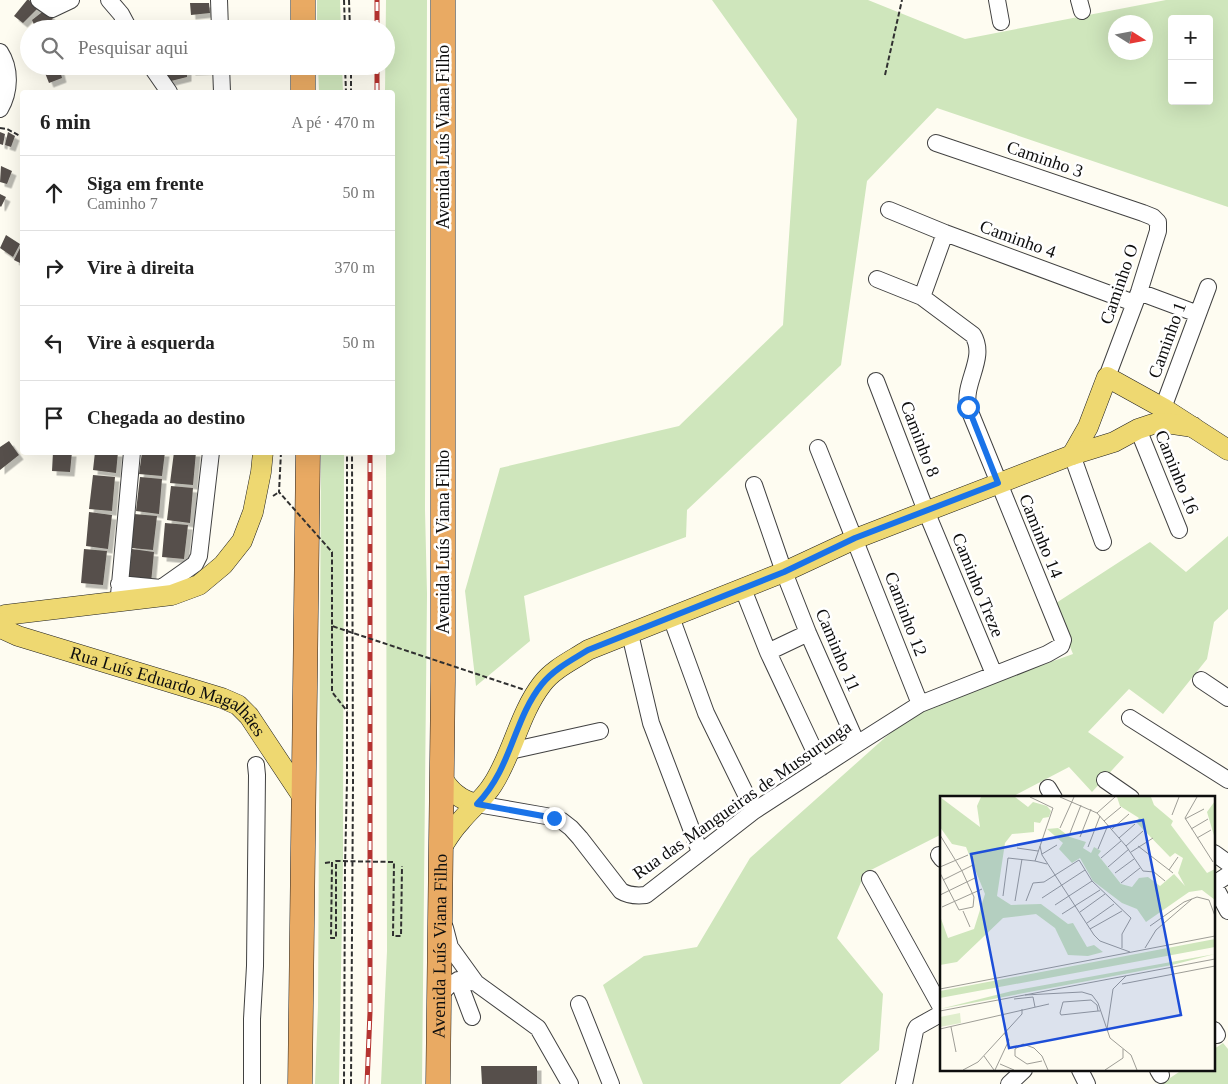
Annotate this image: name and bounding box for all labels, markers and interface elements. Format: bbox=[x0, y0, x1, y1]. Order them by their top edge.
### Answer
north arrow bbox=[1108, 15, 1153, 60]
map controls bbox=[1168, 15, 1213, 105]
button: + bbox=[1168, 15, 1213, 60]
search box bbox=[20, 20, 395, 75]
icon: search bbox=[38, 34, 66, 62]
text: Pesquisar aqui bbox=[78, 37, 188, 58]
street label: Avenida Luís Viana Filho bbox=[433, 45, 453, 229]
button: − bbox=[1168, 60, 1213, 105]
text: 6 min bbox=[40, 110, 91, 134]
text: A pé · 470 m bbox=[291, 114, 375, 131]
street label: Caminho 3 bbox=[1004, 137, 1086, 181]
text: Siga em frente bbox=[87, 173, 204, 194]
icon: ahead bbox=[40, 179, 68, 207]
text: 50 m bbox=[343, 184, 375, 201]
text: Caminho 7 bbox=[87, 195, 158, 212]
street label: Caminho 4 bbox=[977, 216, 1059, 262]
street label: Caminho O bbox=[1096, 241, 1142, 327]
icon: right bbox=[40, 254, 68, 282]
text: Vire à direita bbox=[87, 257, 194, 278]
text: 370 m bbox=[335, 259, 375, 276]
street label: Caminho 1 bbox=[1144, 299, 1190, 381]
icon: left bbox=[40, 329, 68, 357]
text: Vire à esquerda bbox=[87, 332, 215, 353]
text: 50 m bbox=[343, 334, 375, 351]
route start bbox=[957, 396, 980, 419]
street label: Caminho 8 bbox=[896, 398, 944, 480]
icon: arrive bbox=[40, 404, 68, 432]
text: Chegada ao destino bbox=[87, 407, 245, 428]
street label: Caminho 16 bbox=[1151, 427, 1203, 517]
street label: Avenida Luís Viana Filho bbox=[433, 450, 453, 634]
street label: Caminho 14 bbox=[1015, 491, 1067, 581]
street label: Caminho Treze bbox=[948, 530, 1008, 640]
street label: Caminho 12 bbox=[881, 569, 931, 659]
street label: Caminho 11 bbox=[812, 606, 864, 694]
street label: Rua Luís Eduardo Magalhães bbox=[68, 642, 270, 740]
street label: Rua das Mangueiras de Mussurunga bbox=[629, 717, 855, 883]
inset map bbox=[940, 796, 1216, 1072]
route end bbox=[543, 807, 566, 830]
street label: Avenida Luís Viana Filho bbox=[429, 853, 451, 1039]

